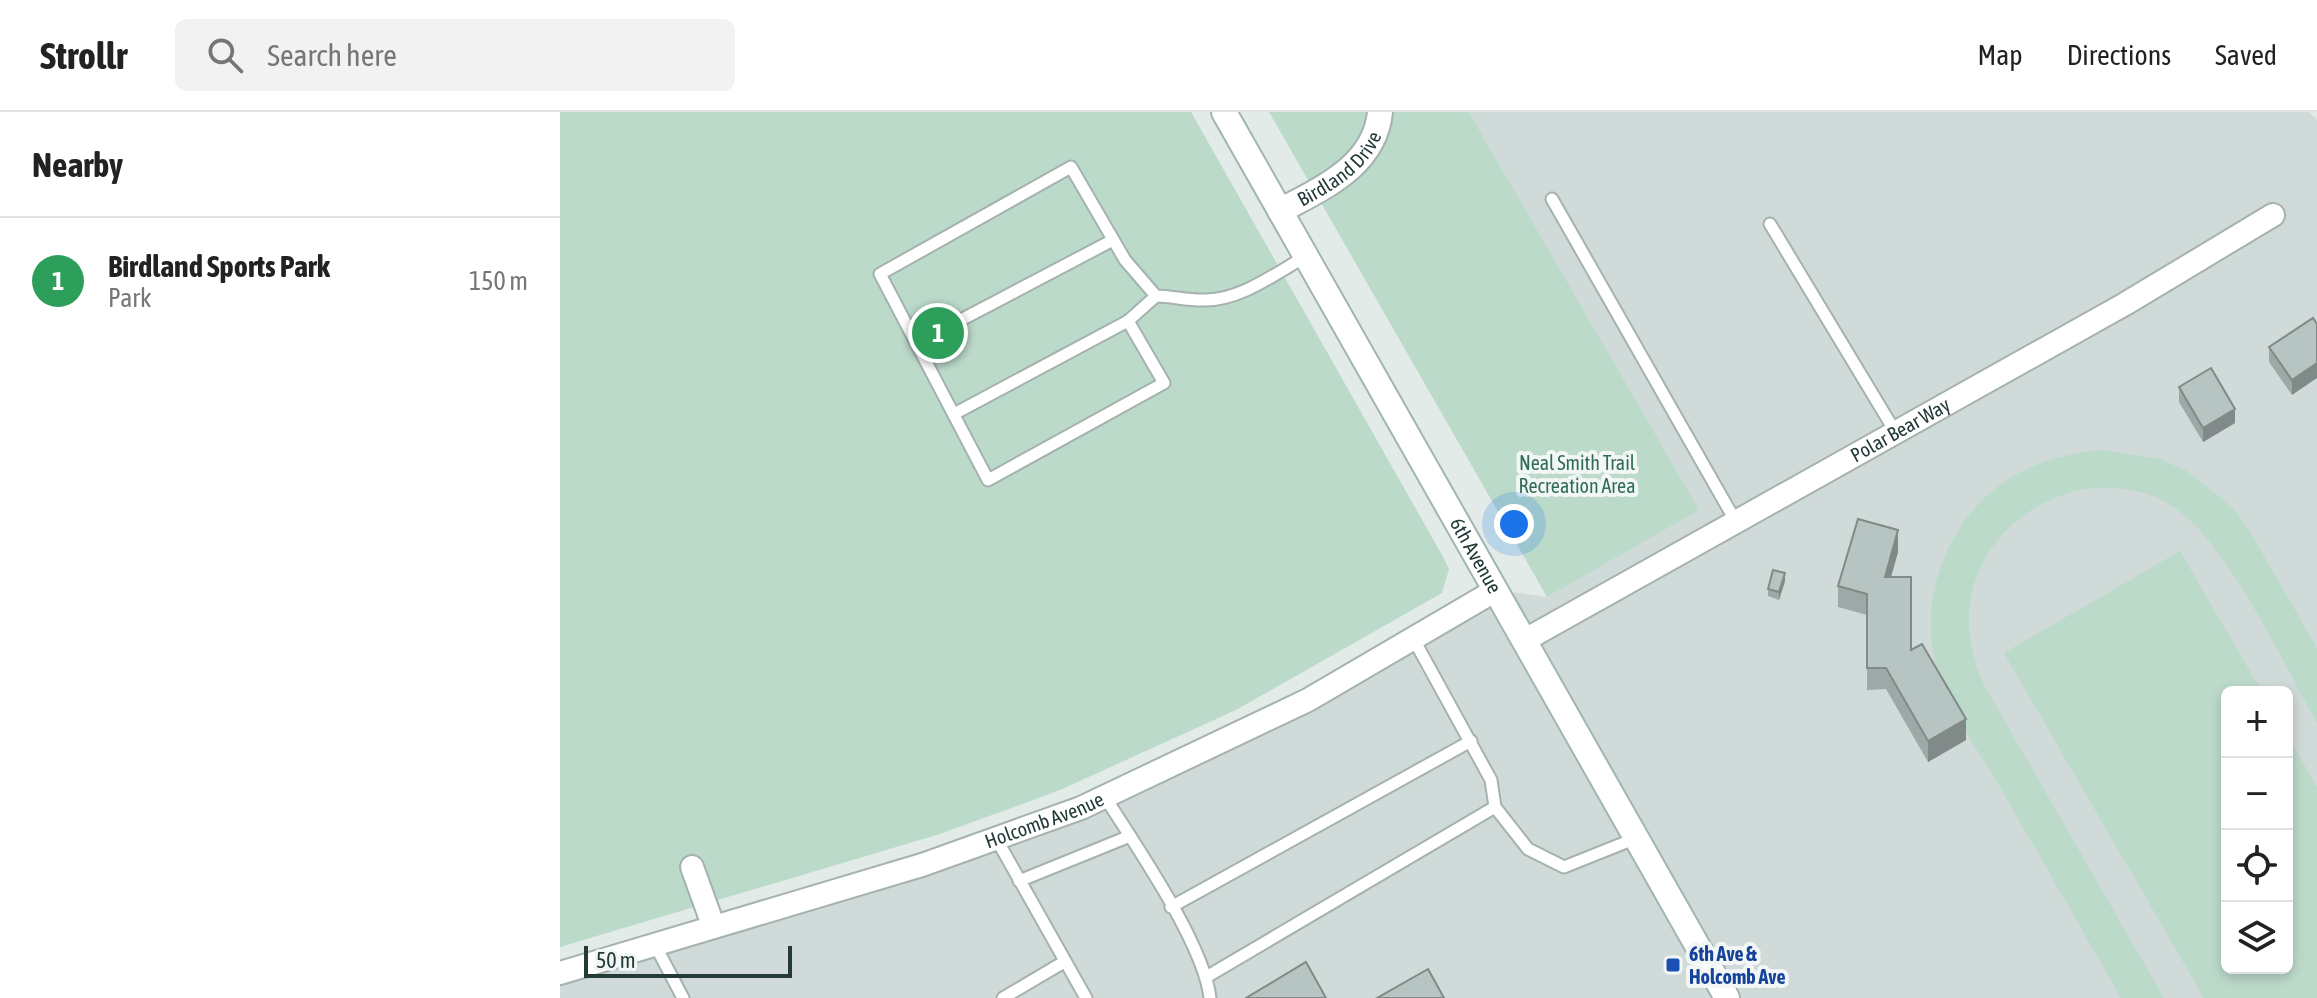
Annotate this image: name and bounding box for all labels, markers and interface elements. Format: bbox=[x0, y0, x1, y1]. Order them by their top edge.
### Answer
search box bbox=[175, 19, 735, 91]
icon: search bbox=[203, 33, 247, 77]
text: Strollr bbox=[40, 34, 127, 77]
text: Search here bbox=[267, 38, 397, 72]
text: Map bbox=[1978, 39, 2023, 71]
text: Directions bbox=[2067, 39, 2171, 71]
text: Saved bbox=[2215, 39, 2277, 71]
street label: Birdland Drive bbox=[1293, 128, 1386, 211]
text: Nearby bbox=[32, 145, 123, 184]
text: Birdland Sports Park bbox=[108, 249, 330, 283]
text: 1 bbox=[52, 266, 64, 296]
text: 150 m bbox=[469, 266, 528, 296]
text: Park bbox=[108, 283, 151, 313]
pin: 1 bbox=[912, 303, 964, 363]
street label: Polar Bear Way bbox=[1846, 392, 1954, 466]
park label: Neal Smith Trail Recreation Area bbox=[1519, 451, 1636, 497]
your location bbox=[1494, 504, 1534, 544]
street label: 6th Avenue bbox=[1446, 513, 1507, 597]
map controls bbox=[2221, 686, 2293, 974]
button: + bbox=[2221, 686, 2293, 758]
button: − bbox=[2221, 758, 2293, 830]
street label: Holcomb Avenue bbox=[982, 787, 1107, 853]
button: locate bbox=[2221, 830, 2293, 902]
button: layers bbox=[2221, 902, 2293, 974]
scale bar bbox=[584, 942, 792, 978]
place label: 6th Ave & Holcomb Ave bbox=[1689, 942, 1785, 988]
text: 50 m bbox=[596, 947, 636, 973]
marker: 6th Ave & Holcomb Ave bbox=[1664, 956, 1682, 974]

